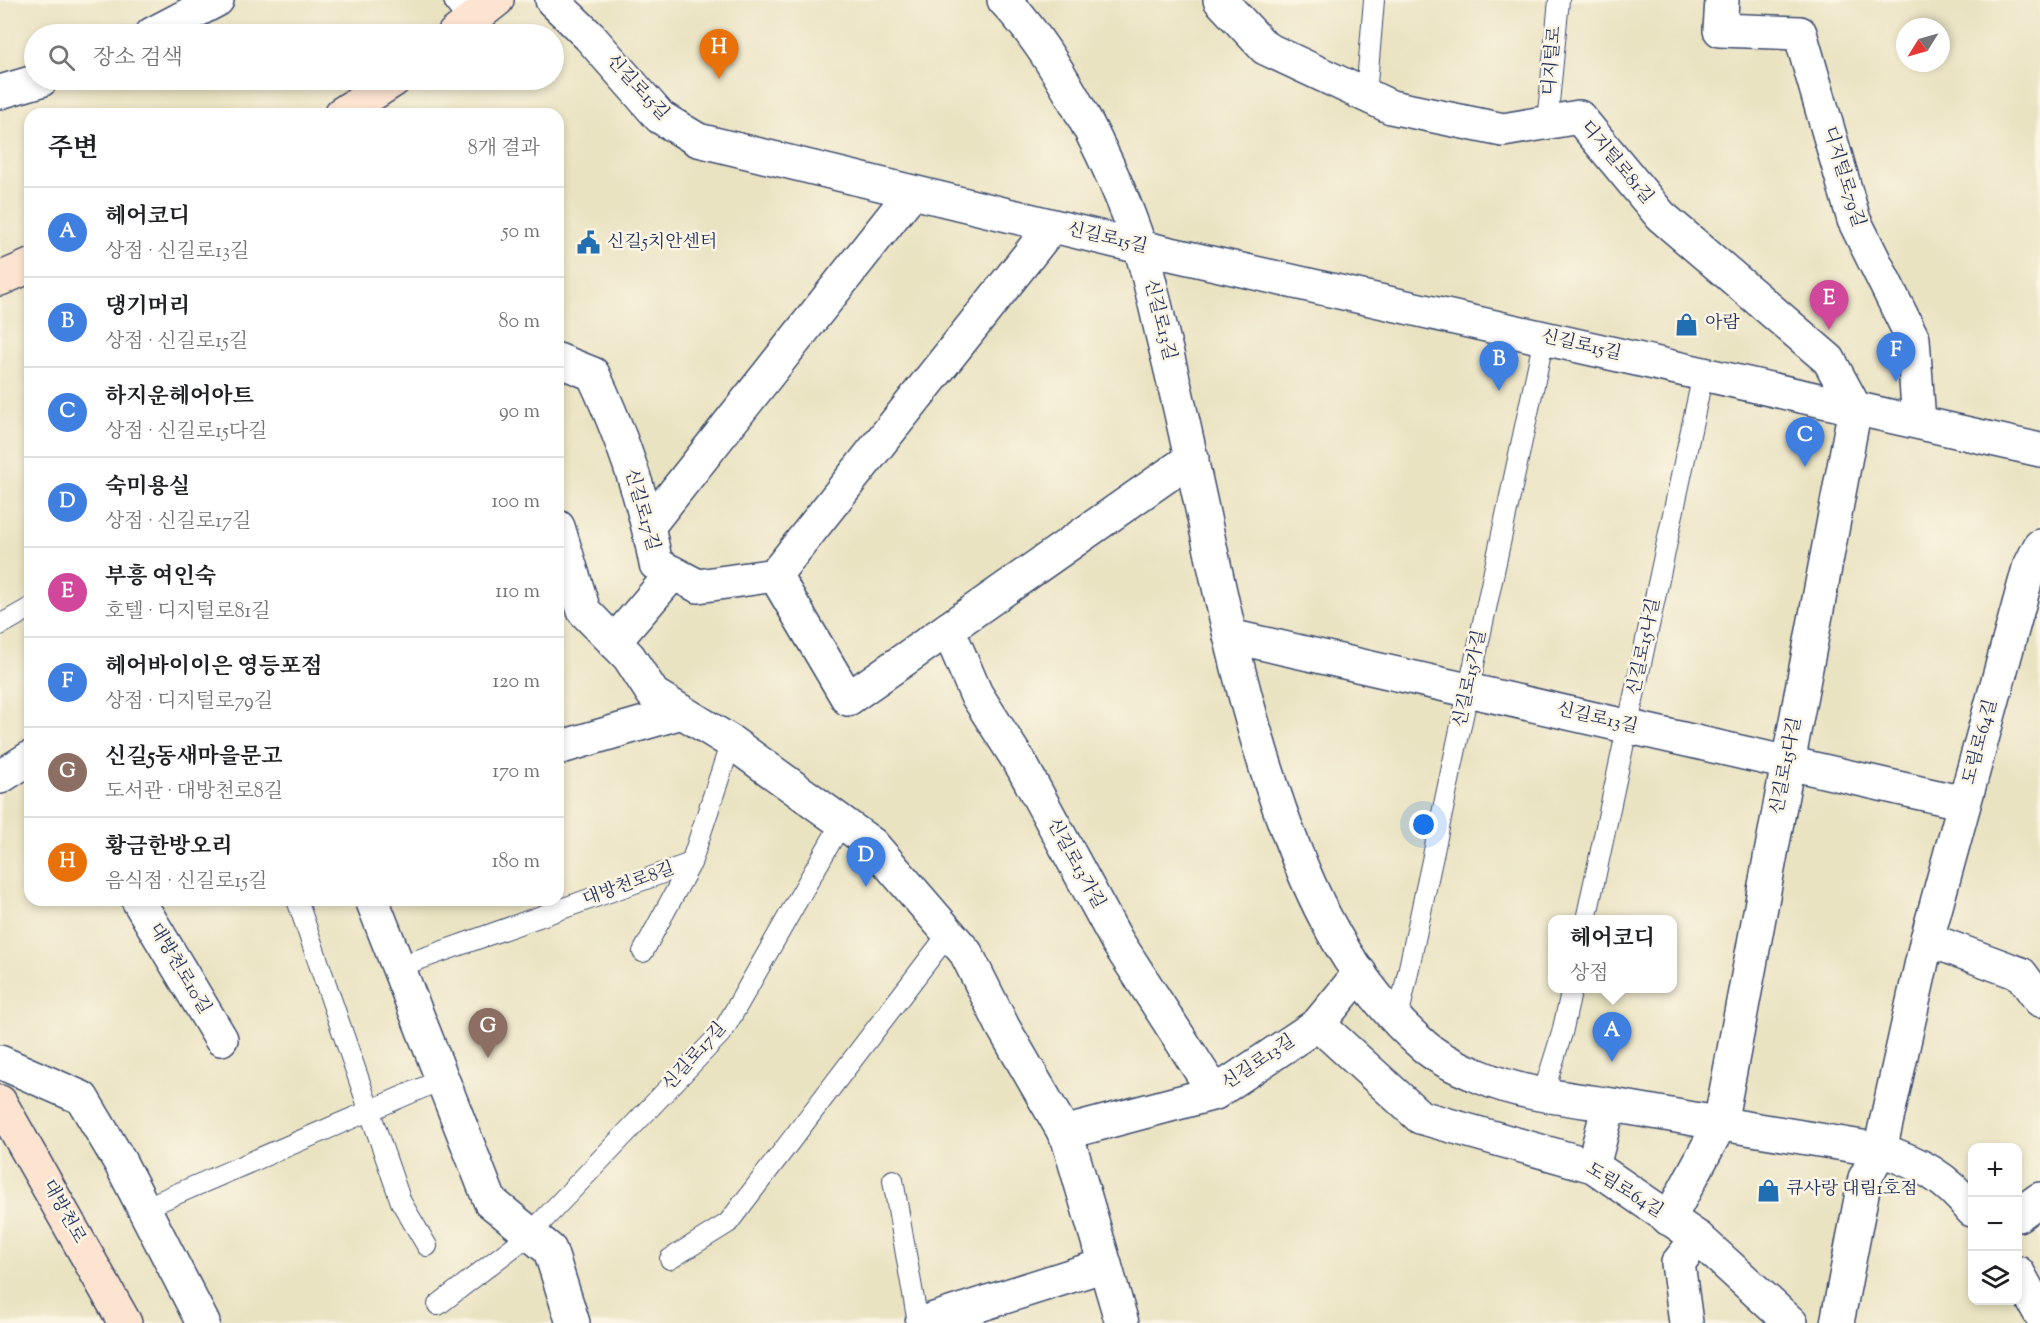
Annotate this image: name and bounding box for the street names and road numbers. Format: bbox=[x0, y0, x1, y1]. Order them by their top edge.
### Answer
street label: 디지털로 bbox=[1537, 25, 1569, 97]
street label: 신길로15길 bbox=[600, 49, 674, 127]
street label: 디지털로81길 bbox=[1573, 116, 1659, 210]
street label: 디지털로79길 bbox=[1815, 123, 1871, 231]
street label: 신길로15길 bbox=[1064, 217, 1150, 261]
street label: 신길로13길 bbox=[1136, 277, 1182, 363]
street label: 신길로15길 bbox=[1538, 324, 1624, 368]
street label: 신길로17길 bbox=[617, 466, 665, 554]
street label: 신길로15나길 bbox=[1622, 596, 1668, 698]
street label: 신길로15가길 bbox=[1448, 628, 1494, 730]
street label: 신길로13길 bbox=[1554, 697, 1640, 741]
street label: 도림로64길 bbox=[1957, 697, 2005, 787]
street label: 신길로15다길 bbox=[1765, 715, 1809, 817]
street label: 신길로13가길 bbox=[1039, 814, 1111, 914]
street label: 대방천로8길 bbox=[579, 856, 679, 914]
street label: 대방천로10길 bbox=[141, 918, 217, 1020]
street label: 신길로17길 bbox=[657, 1017, 733, 1097]
street label: 신길로13길 bbox=[1217, 1029, 1301, 1097]
street label: 도림로64길 bbox=[1580, 1157, 1668, 1225]
street label: 대방천로 bbox=[35, 1175, 91, 1249]

